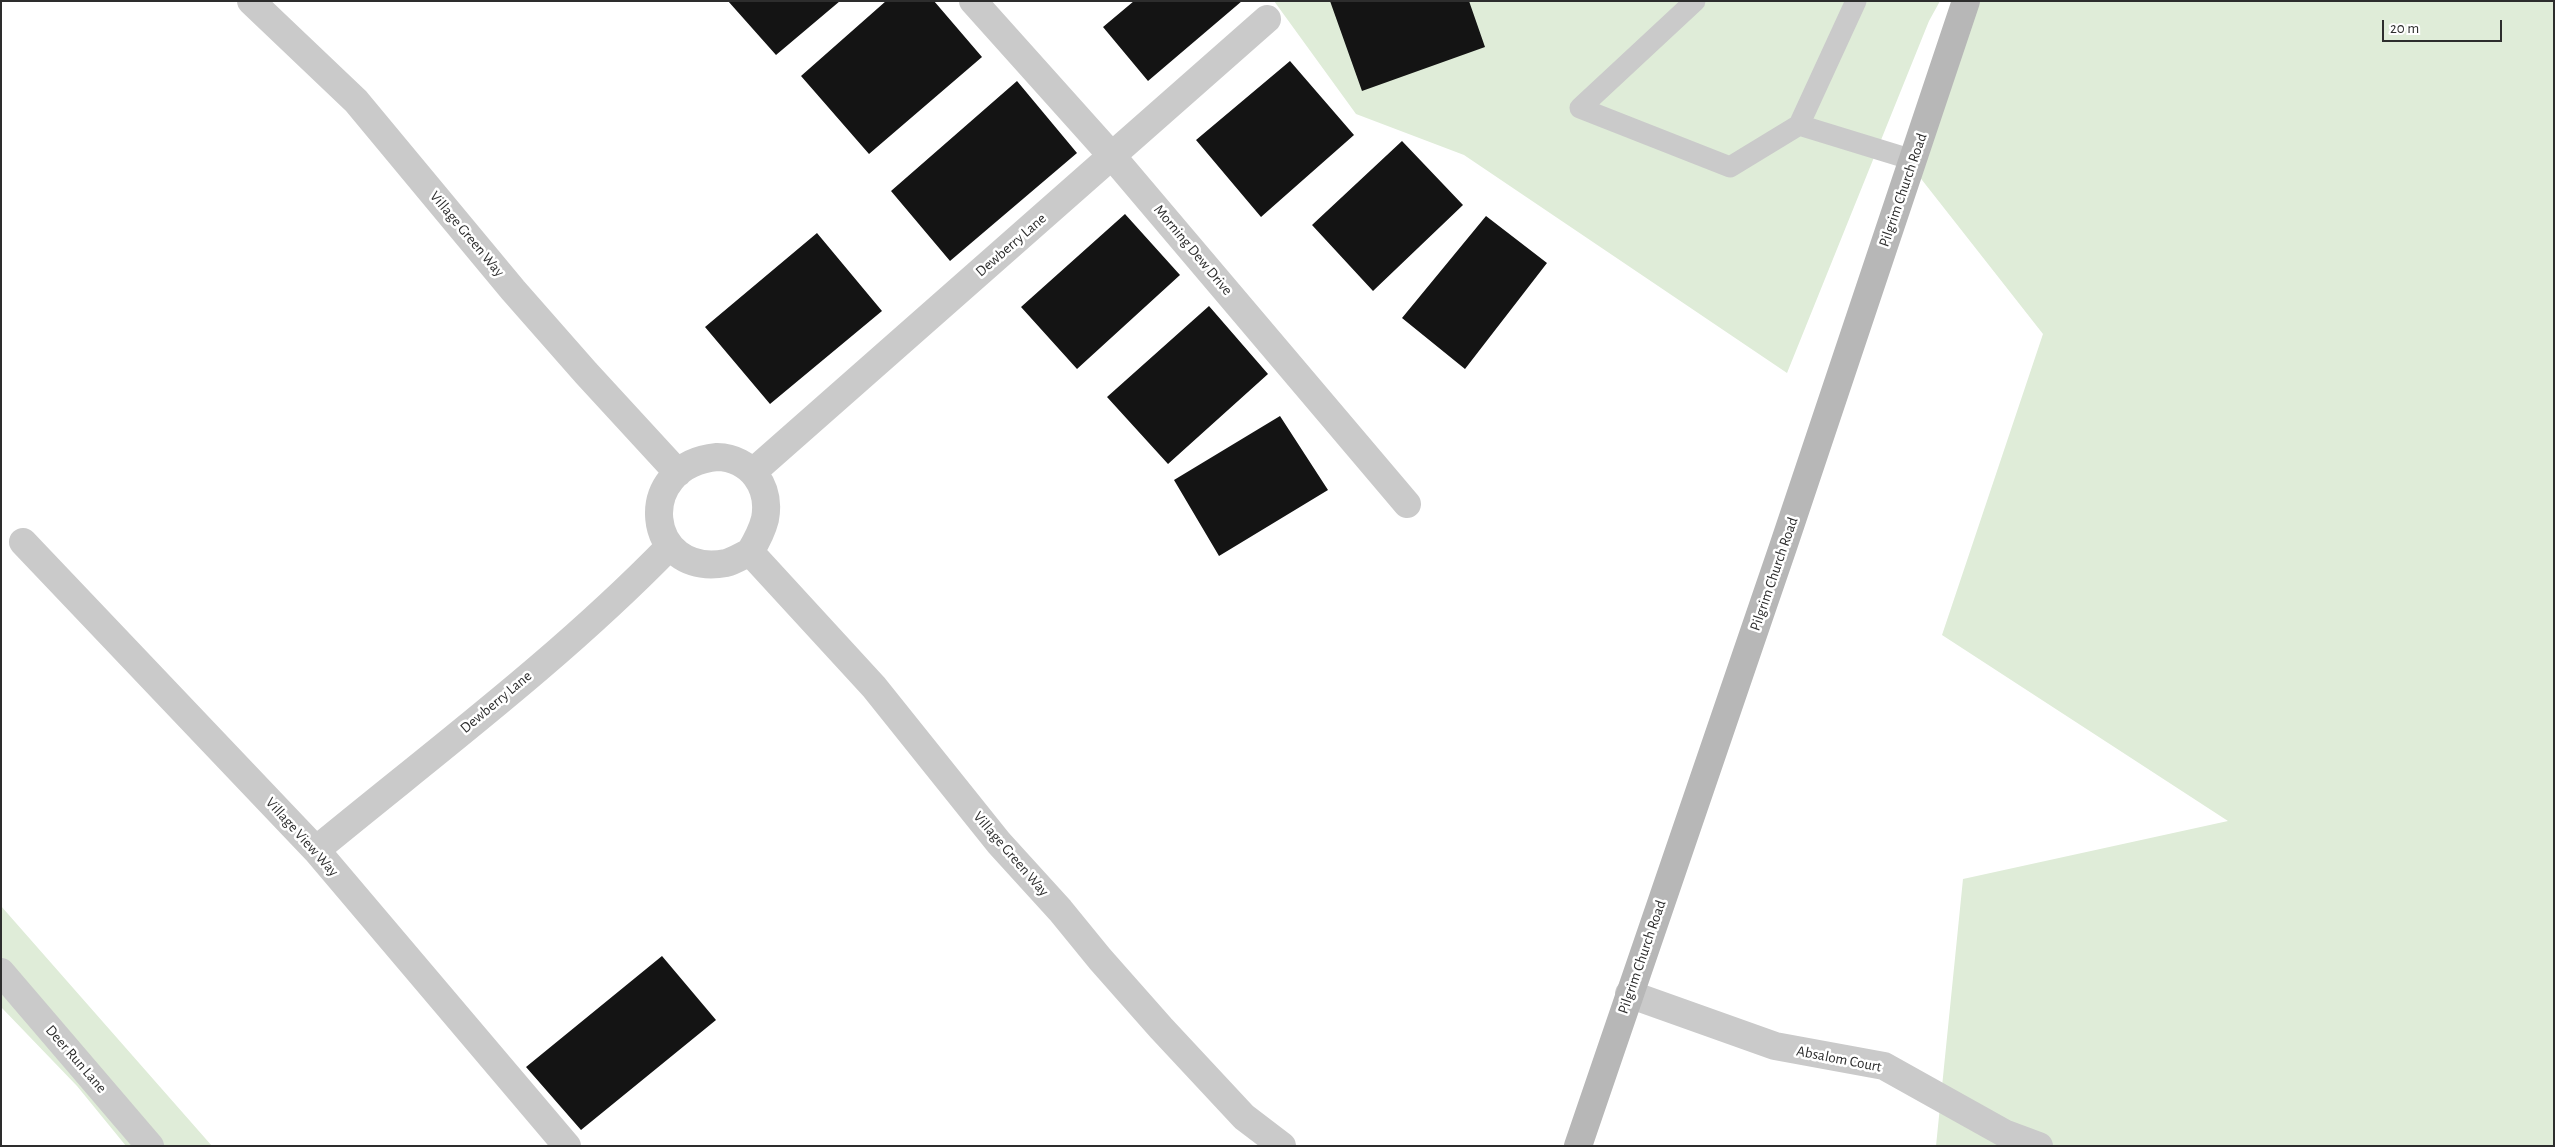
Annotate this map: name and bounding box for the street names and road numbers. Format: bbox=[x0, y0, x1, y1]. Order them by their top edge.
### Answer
street label: Pilgrim Church Road bbox=[1875, 131, 1931, 249]
street label: Village Green Way bbox=[426, 187, 508, 281]
street label: Morning Dew Drive bbox=[1150, 201, 1236, 299]
street label: Dewberry Lane bbox=[972, 209, 1050, 281]
street label: Pilgrim Church Road bbox=[1746, 515, 1802, 633]
street label: Dewberry Lane bbox=[457, 667, 535, 737]
street label: Village View Way bbox=[262, 794, 342, 880]
street label: Village Green Way bbox=[969, 808, 1053, 900]
street label: Pilgrim Church Road bbox=[1614, 898, 1670, 1016]
street label: Deer Run Lane bbox=[42, 1021, 110, 1097]
street label: Absalom Court bbox=[1795, 1042, 1883, 1076]

